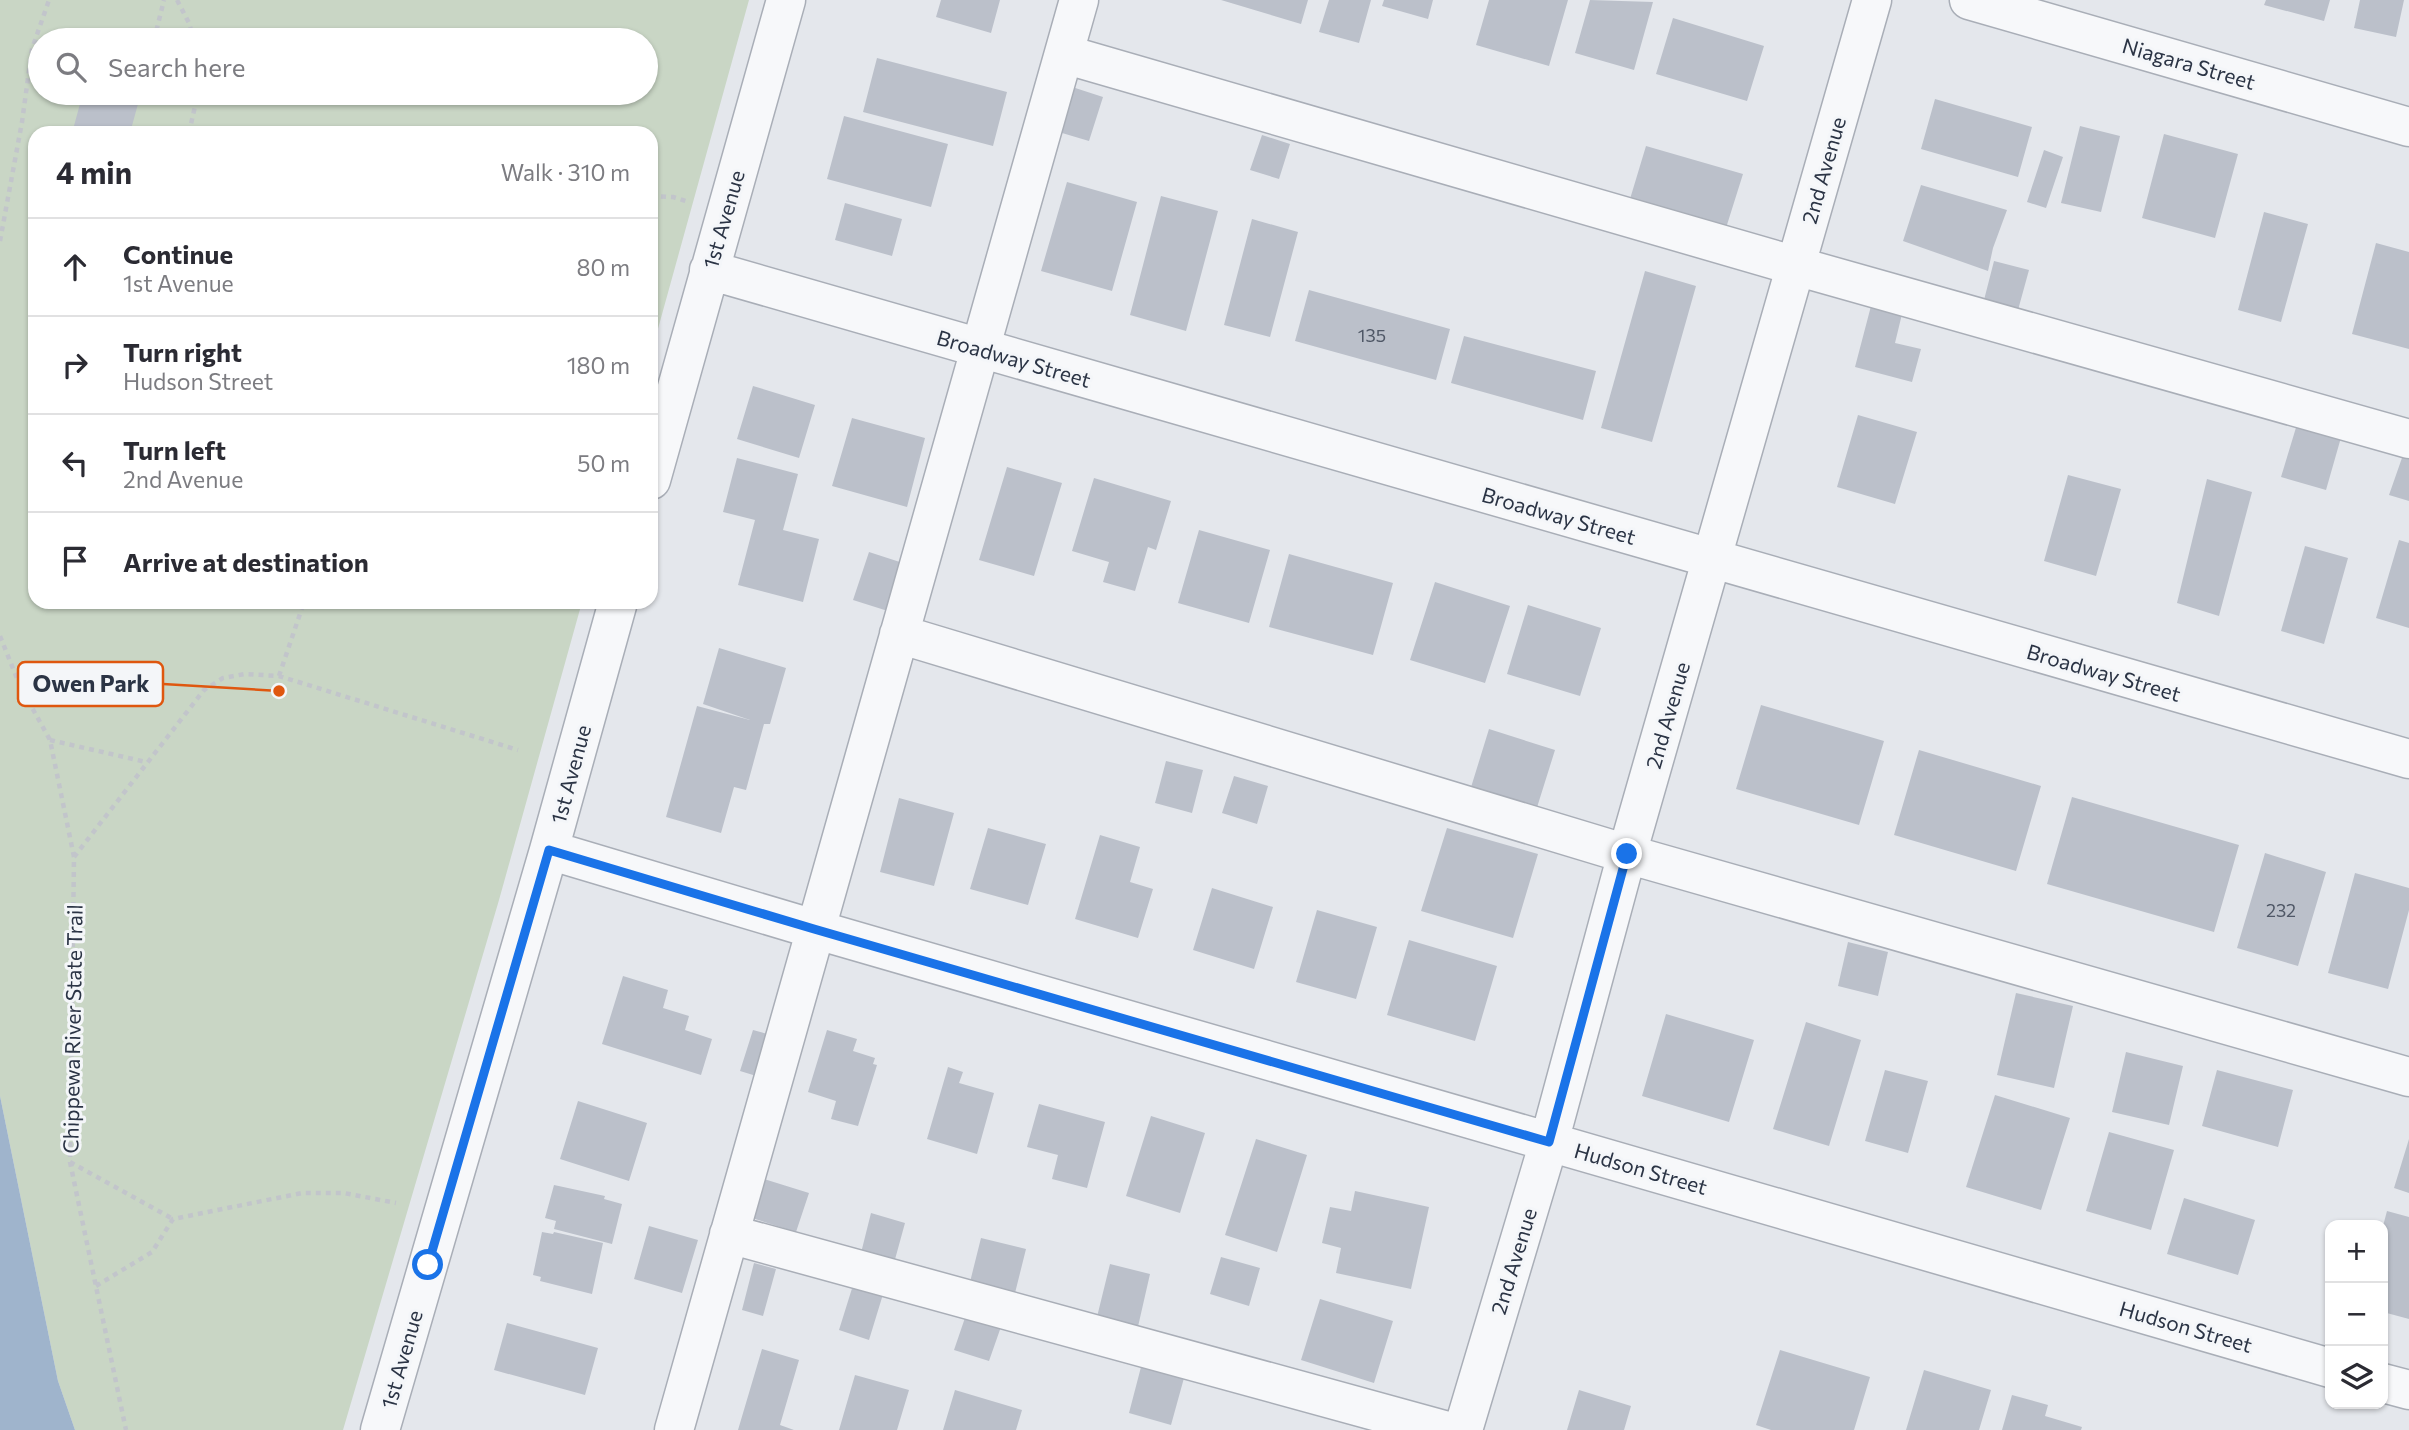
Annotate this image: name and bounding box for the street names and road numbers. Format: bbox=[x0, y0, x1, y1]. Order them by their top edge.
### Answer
street label: Niagara Street bbox=[2120, 32, 2258, 94]
street label: 2nd Avenue bbox=[1796, 114, 1850, 226]
street label: 1st Avenue bbox=[697, 167, 749, 271]
street label: Broadway Street bbox=[934, 324, 1094, 392]
street label: Broadway Street bbox=[1479, 481, 1639, 549]
street label: Broadway Street bbox=[2024, 638, 2184, 706]
street label: 2nd Avenue bbox=[1640, 659, 1694, 771]
street label: 1st Avenue bbox=[545, 722, 595, 826]
street label: Chippewa River State Trail bbox=[57, 904, 87, 1154]
street label: Hudson Street bbox=[1572, 1137, 1710, 1199]
street label: 2nd Avenue bbox=[1485, 1205, 1541, 1317]
street label: Hudson Street bbox=[2117, 1295, 2255, 1357]
street label: 1st Avenue bbox=[375, 1307, 427, 1411]

